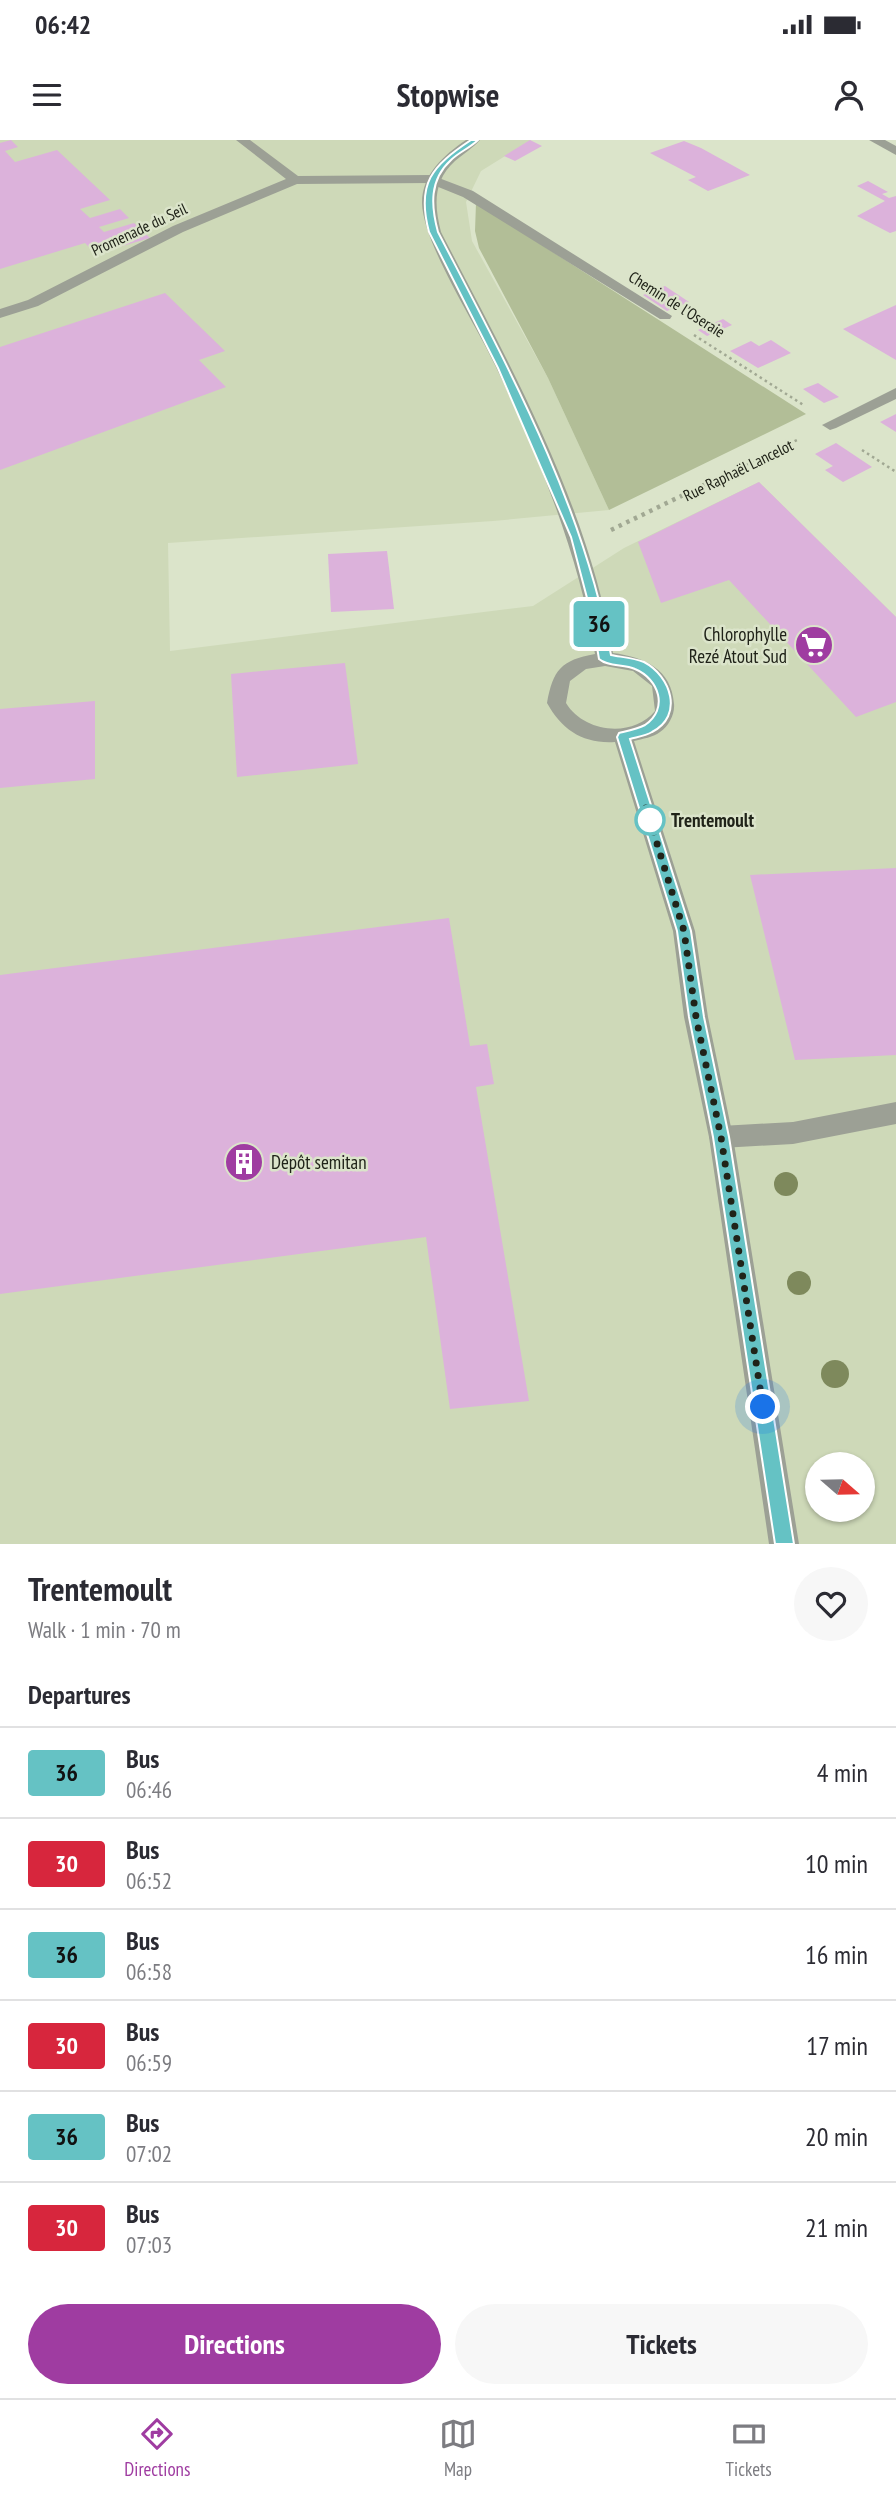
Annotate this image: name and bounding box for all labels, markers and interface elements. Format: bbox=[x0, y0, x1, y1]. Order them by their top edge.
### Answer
text: 06:42 bbox=[35, 8, 91, 41]
text: Stopwise bbox=[397, 74, 499, 116]
icon: menu bbox=[28, 76, 66, 114]
icon: person bbox=[830, 76, 868, 114]
street label: Promenade du Seil bbox=[88, 198, 190, 260]
street label: Chemin de l'Oseraie bbox=[625, 266, 729, 342]
street label: Rue Raphaël Lancelot bbox=[680, 435, 797, 505]
line badge: 36 bbox=[568, 601, 630, 647]
text: 36 bbox=[588, 608, 610, 639]
place label: Chlorophylle Rezé Atout Sud bbox=[689, 622, 787, 668]
supermarket icon: Chlorophylle Rezé Atout Sud bbox=[793, 624, 835, 666]
marker: Trentemoult bbox=[635, 805, 665, 835]
place label: Trentemoult bbox=[671, 808, 754, 832]
building icon: Dépôt semitan bbox=[223, 1141, 265, 1183]
place label: Dépôt semitan bbox=[271, 1150, 366, 1174]
your location bbox=[745, 1389, 780, 1424]
north arrow bbox=[805, 1452, 875, 1522]
map controls bbox=[805, 1452, 875, 1522]
text: Trentemoult bbox=[28, 1567, 172, 1610]
button: heart bbox=[794, 1567, 868, 1641]
text: Walk · 1 min · 70 m bbox=[28, 1615, 181, 1644]
text: Departures bbox=[28, 1678, 131, 1711]
text: Bus bbox=[126, 1742, 159, 1775]
text: 4 min bbox=[817, 1756, 868, 1789]
text: 36 bbox=[55, 1757, 78, 1788]
text: 06:46 bbox=[126, 1775, 172, 1804]
text: Bus bbox=[126, 1833, 159, 1866]
text: 10 min bbox=[805, 1847, 868, 1880]
text: 30 bbox=[55, 1848, 78, 1879]
text: 06:52 bbox=[126, 1866, 172, 1895]
text: Bus bbox=[126, 1924, 159, 1957]
text: 16 min bbox=[805, 1938, 868, 1971]
text: 36 bbox=[55, 1939, 78, 1970]
text: 06:58 bbox=[126, 1957, 172, 1986]
text: Bus bbox=[126, 2015, 159, 2048]
text: 17 min bbox=[806, 2029, 868, 2062]
text: 30 bbox=[55, 2030, 78, 2061]
text: 06:59 bbox=[126, 2048, 172, 2077]
text: Bus bbox=[126, 2106, 159, 2139]
text: 20 min bbox=[805, 2120, 868, 2153]
text: 36 bbox=[55, 2121, 78, 2152]
text: 07:02 bbox=[126, 2139, 172, 2168]
text: Bus bbox=[126, 2197, 159, 2230]
text: 21 min bbox=[805, 2211, 868, 2244]
text: 30 bbox=[55, 2212, 78, 2243]
text: 07:03 bbox=[126, 2230, 172, 2259]
button: Directions bbox=[28, 2304, 441, 2384]
button: Tickets bbox=[455, 2304, 868, 2384]
tab: Directions bbox=[124, 2415, 190, 2481]
tab: Map bbox=[439, 2415, 477, 2481]
tab: Tickets bbox=[726, 2415, 772, 2481]

